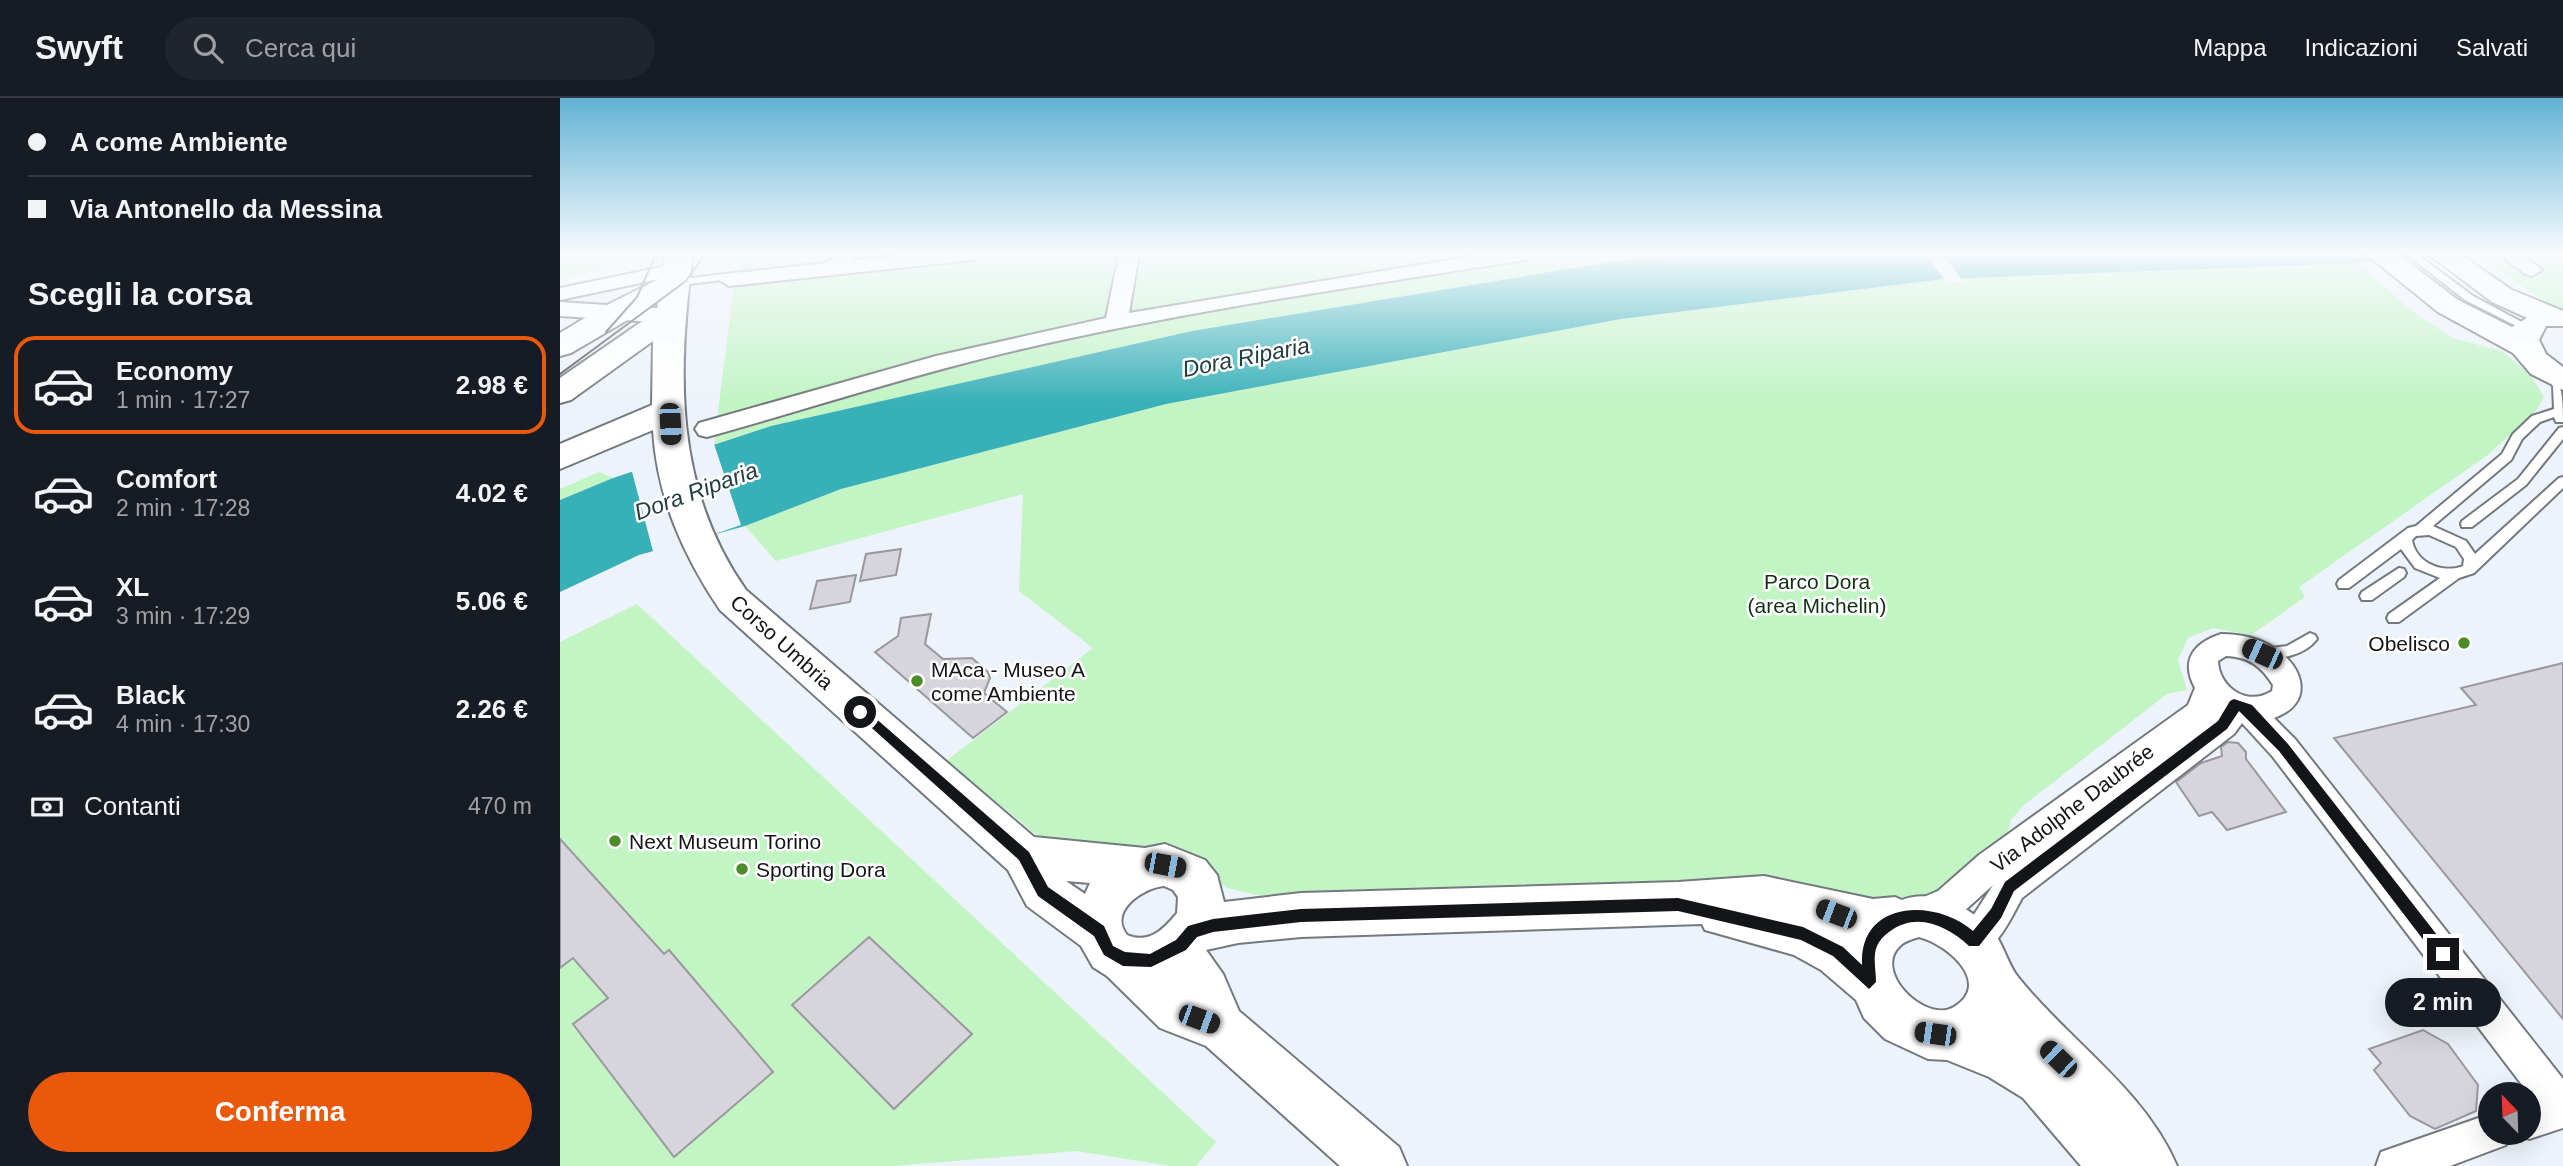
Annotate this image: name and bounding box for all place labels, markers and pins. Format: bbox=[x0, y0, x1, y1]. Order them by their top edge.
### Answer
place label: Obelisco bbox=[2368, 632, 2450, 655]
marker: Obelisco bbox=[2456, 635, 2472, 651]
place label: MAca - Museo A come Ambiente bbox=[931, 658, 1085, 705]
marker: MAca - Museo A come Ambiente bbox=[909, 673, 925, 689]
place label: Next Museum Torino bbox=[629, 830, 821, 853]
marker: Next Museum Torino bbox=[607, 833, 623, 849]
place label: Sporting Dora bbox=[756, 858, 886, 881]
marker: Sporting Dora bbox=[734, 861, 750, 877]

